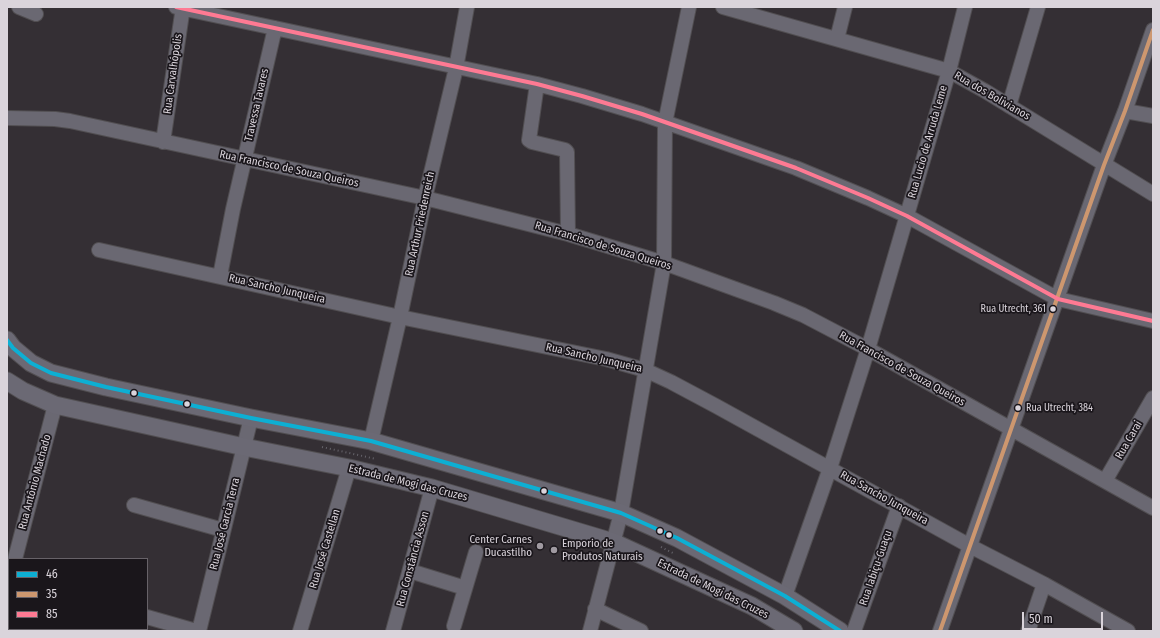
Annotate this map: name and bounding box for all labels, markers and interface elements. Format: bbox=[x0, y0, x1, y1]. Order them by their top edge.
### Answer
street label: Rua Carvalhópolis bbox=[161, 33, 185, 115]
street label: Travessa Tavares bbox=[242, 67, 272, 143]
street label: Rua dos Bolivianos bbox=[952, 69, 1032, 123]
street label: Rua Lucio de Arruda Leme bbox=[906, 84, 950, 200]
street label: Rua Francisco de Souza Queiros bbox=[218, 148, 360, 190]
street label: Rua Arthur Friedenreich bbox=[402, 170, 438, 278]
street label: Rua Francisco de Souza Queiros bbox=[533, 219, 673, 273]
street label: Rua Sancho Junqueira bbox=[228, 271, 326, 307]
place label: Rua Utrecht, 361 bbox=[981, 303, 1046, 315]
marker: Rua Utrecht, 361 bbox=[1048, 304, 1058, 314]
street label: Rua Francisco de Souza Queiros bbox=[837, 329, 967, 409]
street label: Rua Sancho Junqueira bbox=[545, 340, 643, 376]
unlabelled marker bbox=[129, 388, 139, 398]
unlabelled marker bbox=[182, 399, 192, 409]
place label: Rua Utrecht, 384 bbox=[1026, 402, 1093, 414]
marker: Rua Utrecht, 384 bbox=[1013, 403, 1023, 413]
street label: Rua Carai bbox=[1113, 418, 1145, 462]
street label: Rua Antônio Machado bbox=[16, 433, 54, 531]
street label: Estrada de Mogi das Cruzes bbox=[347, 462, 469, 504]
street label: Rua Sancho Junqueira bbox=[838, 468, 930, 528]
street label: Rua José Garcia Terra bbox=[207, 477, 243, 571]
unlabelled marker bbox=[539, 486, 549, 496]
street label: Rua José Castellan bbox=[307, 508, 343, 590]
street label: Rua Constância Asson bbox=[394, 510, 432, 608]
unlabelled marker bbox=[655, 526, 665, 536]
street label: Rua Iabiçu-Guaçu bbox=[857, 529, 895, 607]
unlabelled marker bbox=[664, 530, 674, 540]
place label: Center Carnes Ducastilho bbox=[469, 533, 532, 559]
place label: Emporio de Produtos Naturais bbox=[562, 537, 643, 563]
marker: Center Carnes Ducastilho bbox=[535, 541, 545, 551]
marker: Emporio de Produtos Naturais bbox=[549, 545, 559, 555]
street label: Estrada de Mogi das Cruzes bbox=[655, 556, 771, 622]
legend bbox=[8, 558, 148, 630]
text: 46 bbox=[46, 567, 58, 581]
text: 35 bbox=[46, 587, 57, 601]
scale bar bbox=[1024, 604, 1105, 630]
text: 85 bbox=[46, 607, 58, 621]
text: 50 m bbox=[1029, 612, 1053, 626]

